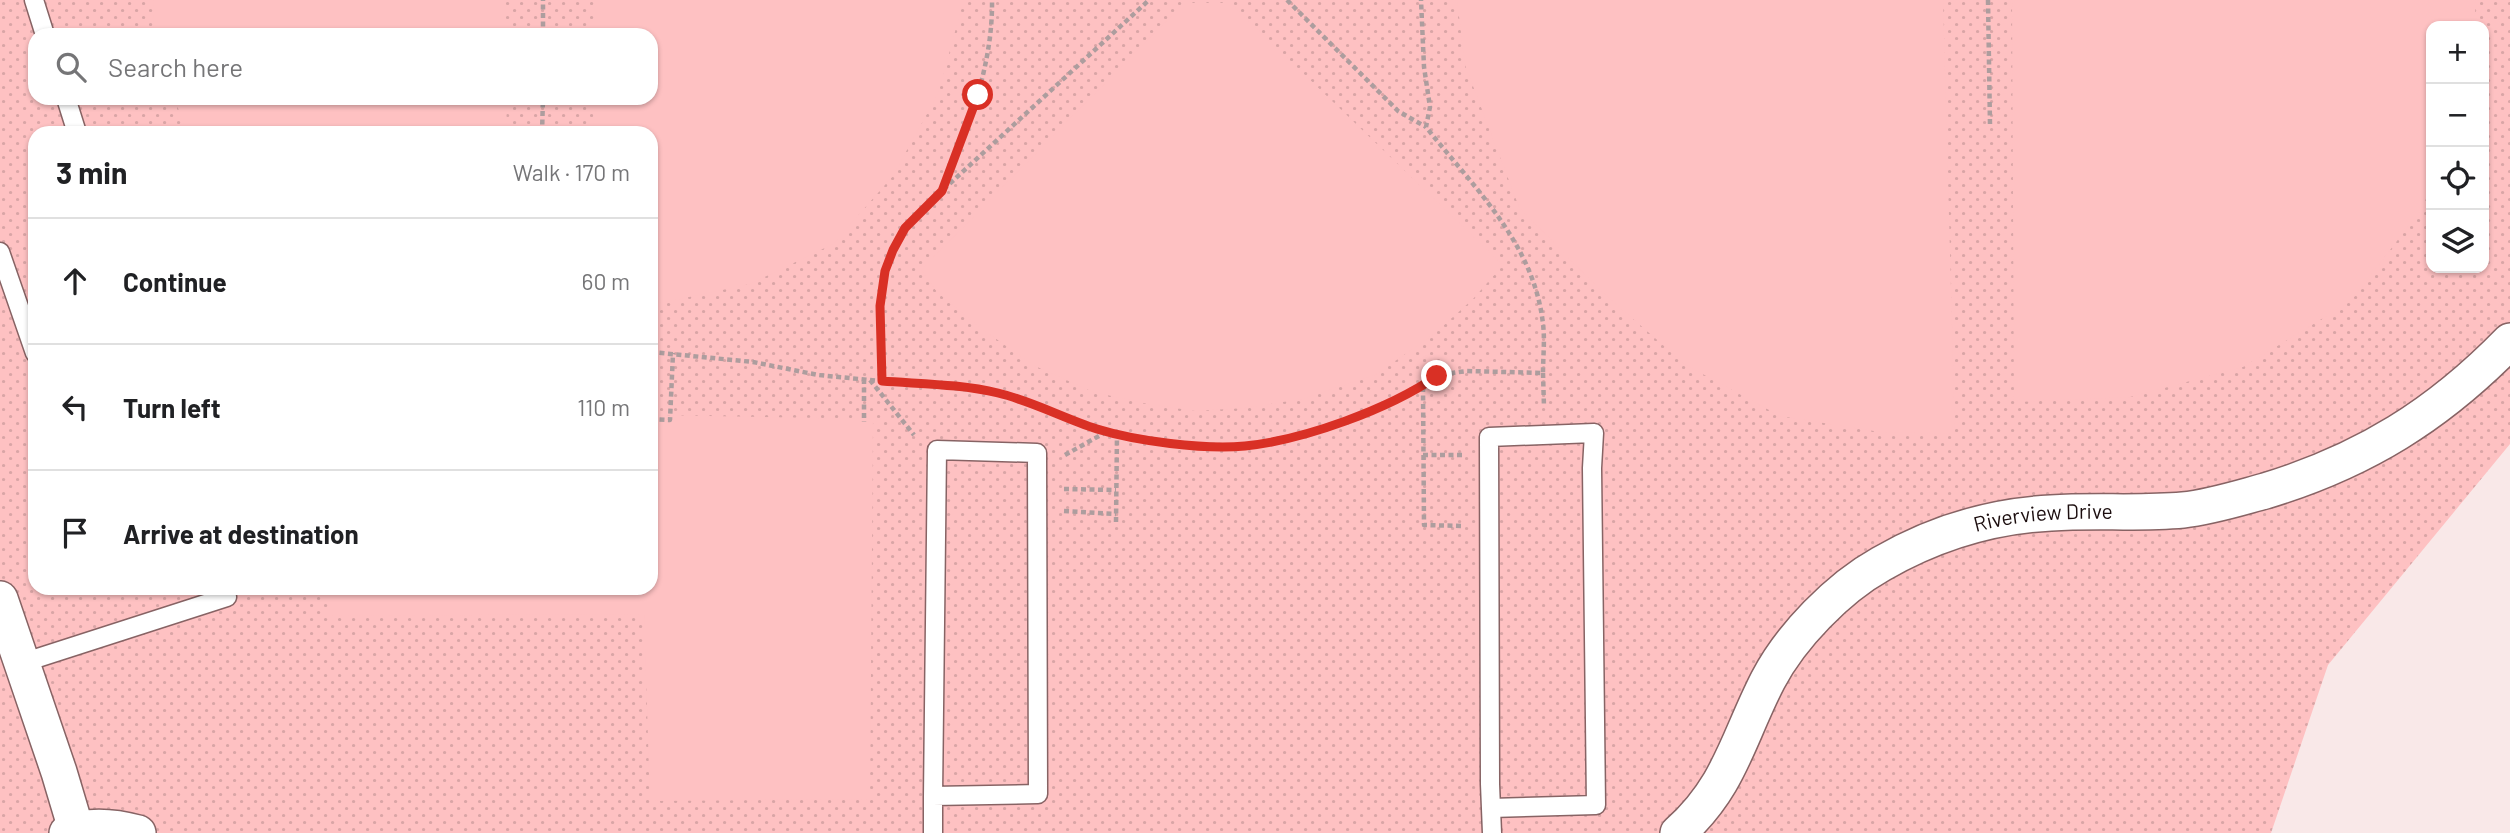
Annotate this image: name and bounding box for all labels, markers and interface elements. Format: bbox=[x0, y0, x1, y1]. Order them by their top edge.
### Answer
map controls bbox=[2426, 21, 2489, 273]
button: + bbox=[2426, 21, 2489, 84]
search box bbox=[28, 28, 658, 105]
icon: search bbox=[52, 48, 90, 86]
text: Search here bbox=[108, 51, 243, 82]
route start bbox=[962, 79, 993, 110]
button: − bbox=[2426, 84, 2489, 147]
button: locate bbox=[2426, 147, 2489, 210]
text: 3 min bbox=[56, 154, 127, 190]
text: Walk · 170 m bbox=[513, 158, 630, 186]
button: layers bbox=[2426, 210, 2489, 273]
icon: ahead bbox=[56, 262, 94, 300]
text: Continue bbox=[123, 266, 227, 297]
text: 60 m bbox=[582, 267, 630, 295]
route end bbox=[1421, 360, 1452, 391]
icon: left bbox=[56, 388, 94, 426]
text: Turn left bbox=[123, 392, 221, 423]
text: 110 m bbox=[577, 393, 630, 421]
street label: Riverview Drive bbox=[1971, 498, 2113, 536]
icon: arrive bbox=[56, 514, 94, 552]
text: Arrive at destination bbox=[123, 518, 359, 549]

